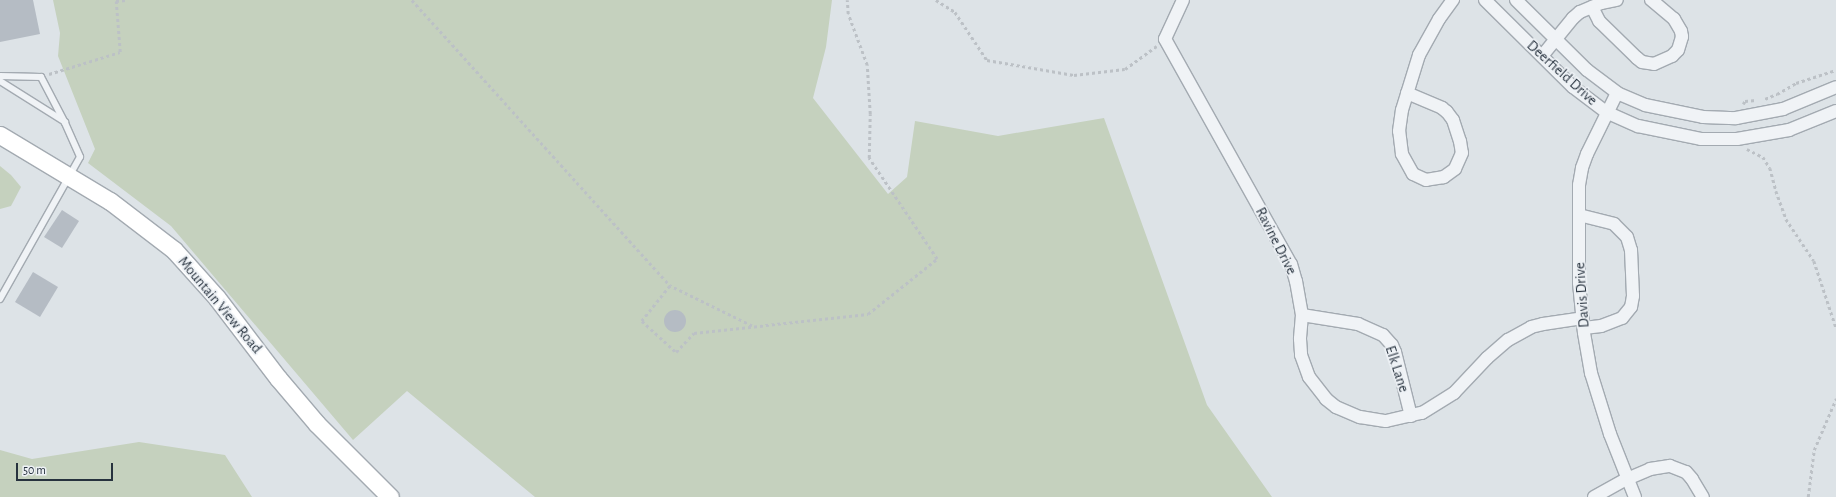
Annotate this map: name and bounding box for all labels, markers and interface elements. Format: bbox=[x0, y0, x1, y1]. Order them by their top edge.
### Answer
street label: Deerfield Drive bbox=[1523, 37, 1601, 109]
street label: Ravine Drive bbox=[1251, 204, 1301, 278]
street label: Mountain View Road bbox=[174, 253, 266, 357]
street label: Davis Drive bbox=[1571, 262, 1593, 328]
street label: Elk Lane bbox=[1381, 343, 1413, 395]
scale bar bbox=[18, 455, 115, 481]
text: 50 m bbox=[23, 464, 46, 476]

